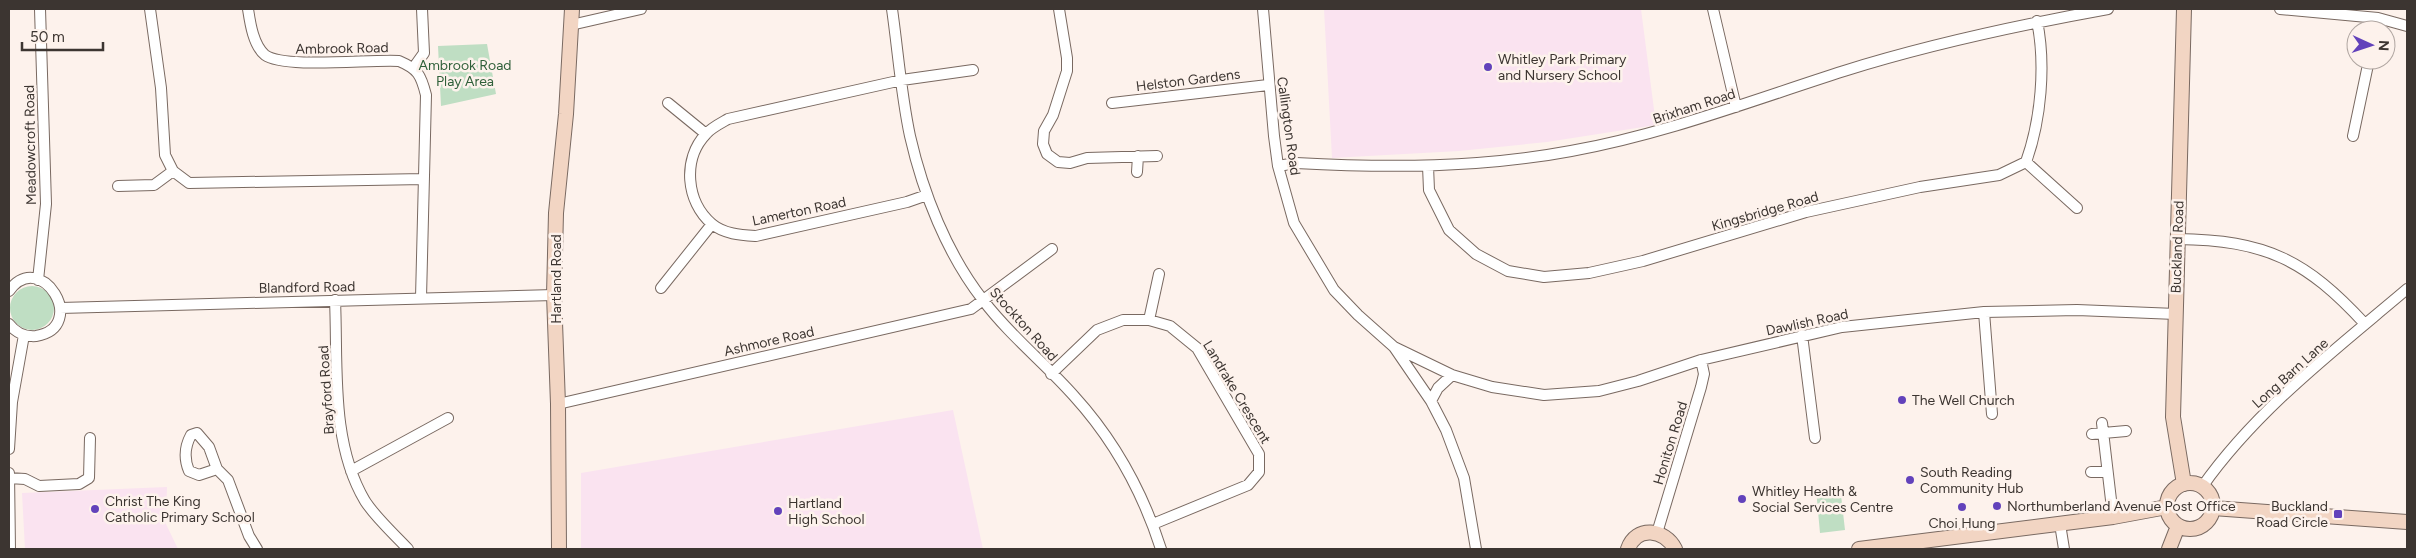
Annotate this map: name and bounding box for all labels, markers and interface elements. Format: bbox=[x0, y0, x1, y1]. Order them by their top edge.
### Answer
scale bar bbox=[22, 20, 104, 52]
north arrow bbox=[2346, 20, 2396, 70]
text: 50 m bbox=[30, 28, 65, 46]
street label: Ambrook Road bbox=[295, 39, 389, 58]
text: N bbox=[2375, 40, 2392, 52]
place label: Whitley Park Primary and Nursery School bbox=[1498, 51, 1627, 84]
park label: Ambrook Road Play Area bbox=[418, 57, 512, 90]
marker: Whitley Park Primary and Nursery School bbox=[1482, 61, 1494, 73]
street label: Helston Gardens bbox=[1135, 66, 1241, 95]
street label: Callington Road bbox=[1273, 76, 1304, 177]
street label: Meadowcroft Road bbox=[21, 85, 40, 205]
street label: Brixham Road bbox=[1651, 85, 1738, 128]
street label: Kingsbridge Road bbox=[1710, 188, 1820, 235]
street label: Lamerton Road bbox=[751, 193, 848, 230]
street label: Buckland Road bbox=[2167, 200, 2188, 294]
street label: Hartland Road bbox=[548, 234, 565, 324]
street label: Blandford Road bbox=[259, 278, 355, 297]
street label: Stockton Road bbox=[986, 284, 1061, 365]
street label: Dawlish Road bbox=[1764, 305, 1850, 340]
street label: Ashmore Road bbox=[722, 323, 816, 360]
street label: Long Barn Lane bbox=[2249, 335, 2332, 412]
street label: Landrake Crescent bbox=[1199, 338, 1274, 447]
street label: Brayford Road bbox=[315, 345, 338, 435]
place label: The Well Church bbox=[1912, 392, 2015, 409]
marker: The Well Church bbox=[1896, 394, 1908, 406]
street label: Honiton Road bbox=[1650, 399, 1691, 487]
place label: South Reading Community Hub bbox=[1920, 464, 2024, 497]
marker: South Reading Community Hub bbox=[1904, 474, 1916, 486]
place label: Whitley Health & Social Services Centre bbox=[1752, 483, 1893, 516]
place label: Christ The King Catholic Primary School bbox=[105, 493, 255, 526]
marker: Whitley Health & Social Services Centre bbox=[1736, 493, 1748, 505]
place label: Hartland High School bbox=[788, 495, 865, 528]
place label: Northumberland Avenue Post Office bbox=[2007, 498, 2236, 515]
place label: Buckland Road Circle bbox=[2256, 498, 2328, 531]
marker: Northumberland Avenue Post Office bbox=[1991, 500, 2003, 512]
marker: Choi Hung bbox=[1956, 501, 1968, 513]
marker: Christ The King Catholic Primary School bbox=[89, 503, 101, 515]
marker: Hartland High School bbox=[772, 505, 784, 517]
marker: Buckland Road Circle bbox=[2332, 508, 2344, 520]
place label: Choi Hung bbox=[1928, 515, 1996, 532]

